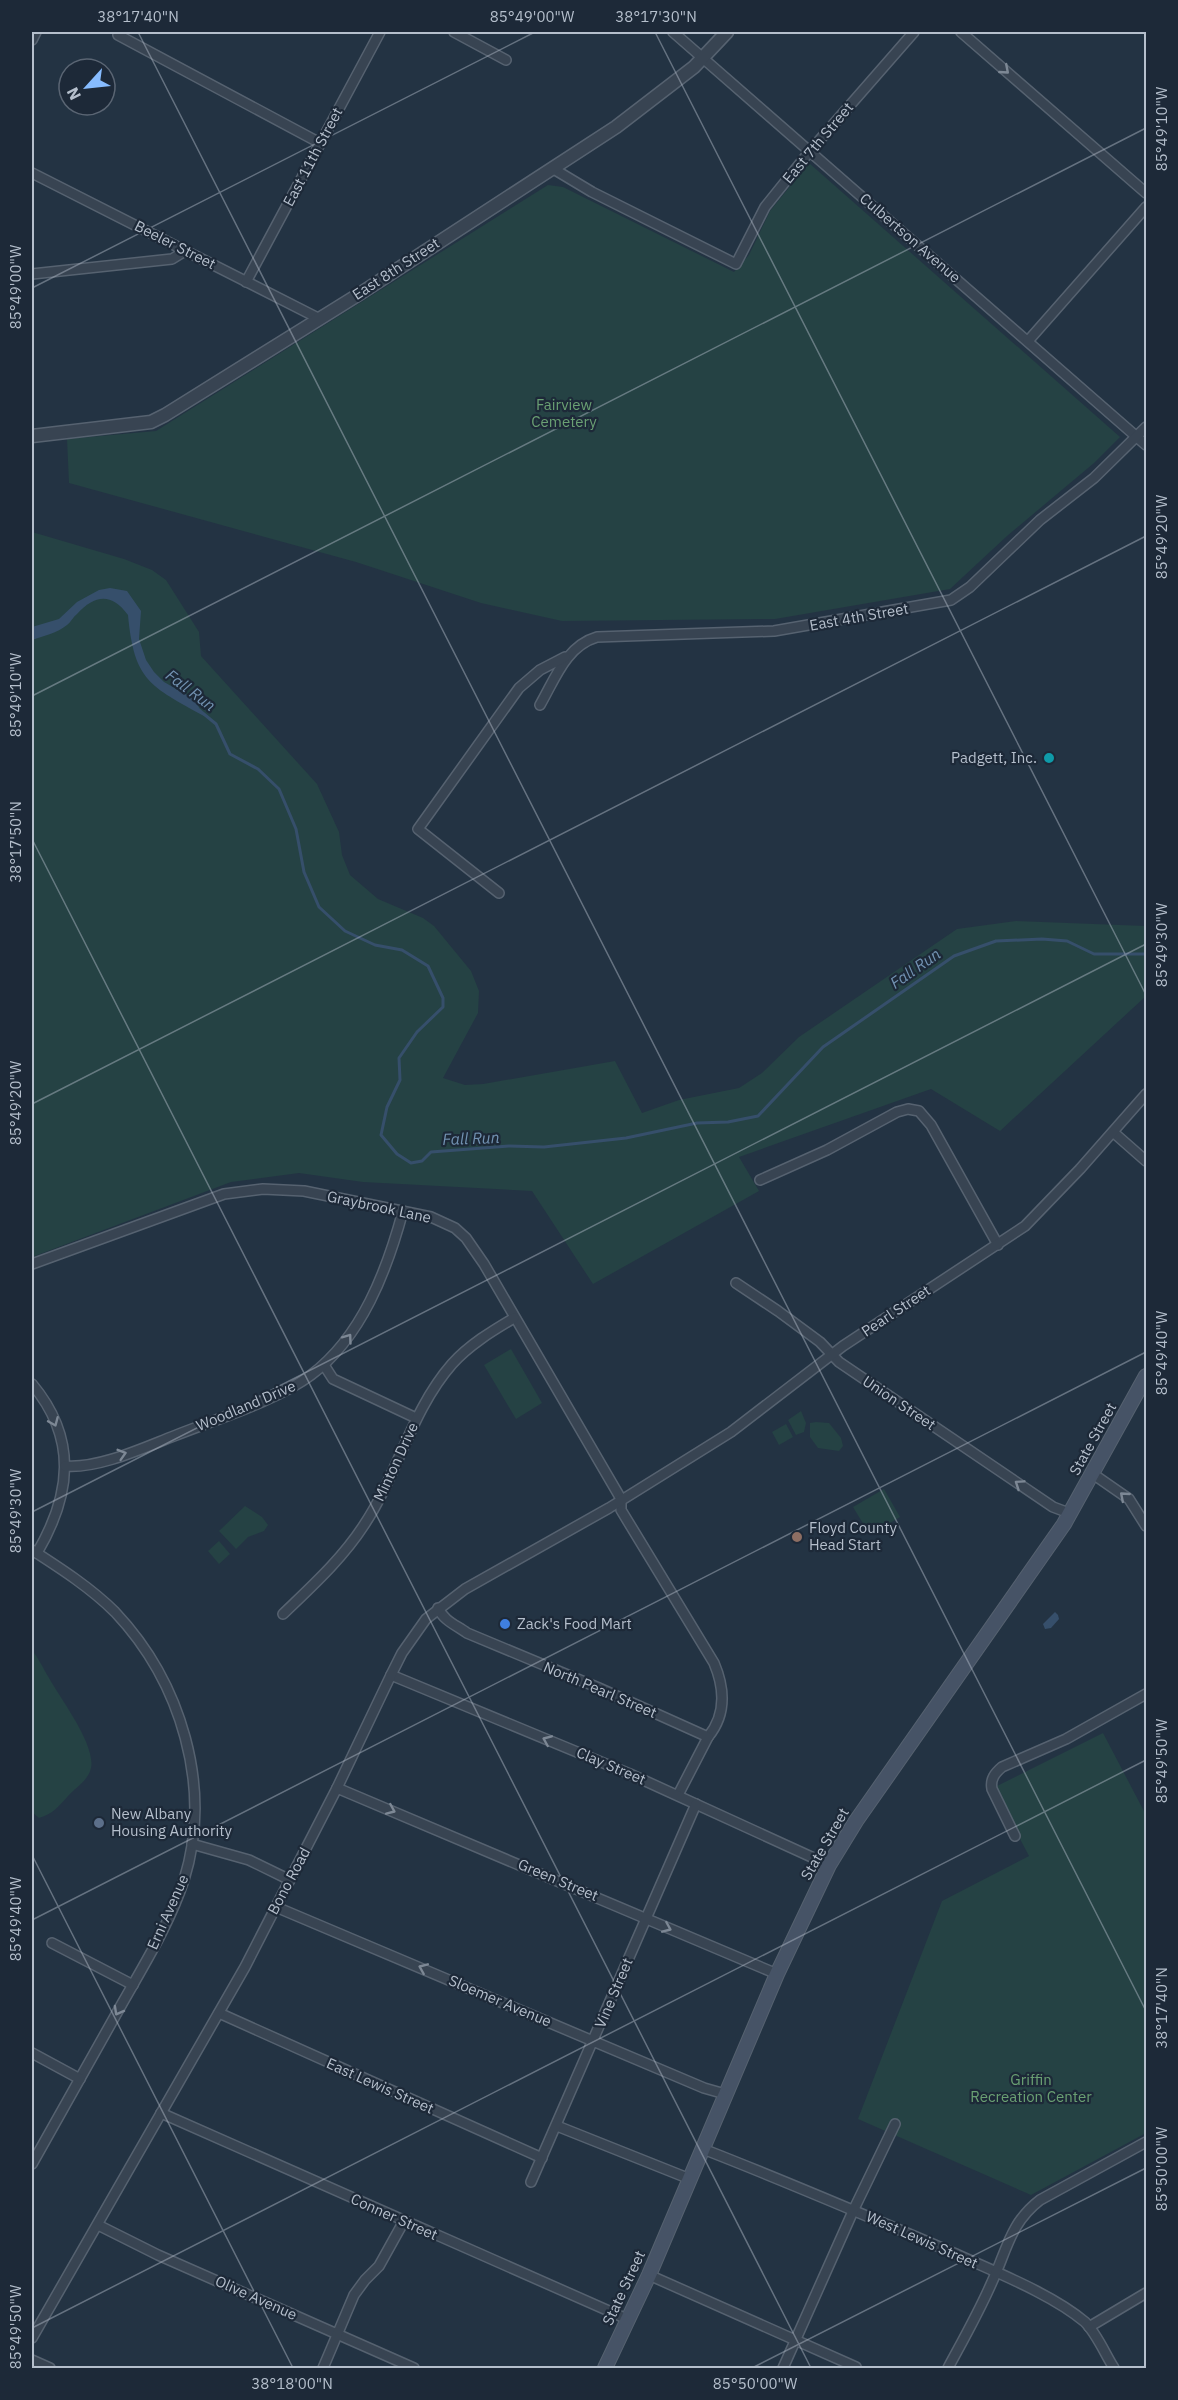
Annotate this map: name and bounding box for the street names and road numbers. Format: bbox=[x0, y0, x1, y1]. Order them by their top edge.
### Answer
street label: East 7th Street bbox=[778, 98, 857, 187]
street label: East 11th Street bbox=[279, 104, 347, 209]
street label: Culbertson Avenue bbox=[856, 189, 965, 287]
street label: Beeler Street bbox=[131, 216, 219, 273]
street label: East 8th Street bbox=[349, 233, 443, 304]
street label: East 4th Street bbox=[808, 598, 910, 635]
street label: Graybrook Lane bbox=[325, 1186, 433, 1227]
street label: Pearl Street bbox=[858, 1281, 934, 1341]
street label: Union Street bbox=[859, 1371, 939, 1434]
street label: Woodland Drive bbox=[193, 1376, 298, 1435]
street label: State Street bbox=[1065, 1399, 1120, 1478]
street label: Minton Drive bbox=[369, 1419, 422, 1504]
street label: North Pearl Street bbox=[541, 1657, 660, 1722]
street label: Clay Street bbox=[574, 1742, 649, 1789]
street label: State Street bbox=[796, 1804, 853, 1883]
street label: Bono Road bbox=[263, 1844, 314, 1918]
street label: Green Street bbox=[515, 1854, 601, 1905]
street label: Erni Avenue bbox=[143, 1871, 193, 1952]
street label: Vine Street bbox=[590, 1955, 637, 2031]
street label: Sloemer Avenue bbox=[446, 1970, 554, 2031]
street label: East Lewis Street bbox=[324, 2053, 437, 2118]
street label: Conner Street bbox=[348, 2189, 441, 2244]
street label: West Lewis Street bbox=[863, 2206, 981, 2273]
street label: State Street bbox=[598, 2247, 649, 2328]
street label: Olive Avenue bbox=[212, 2271, 300, 2324]

